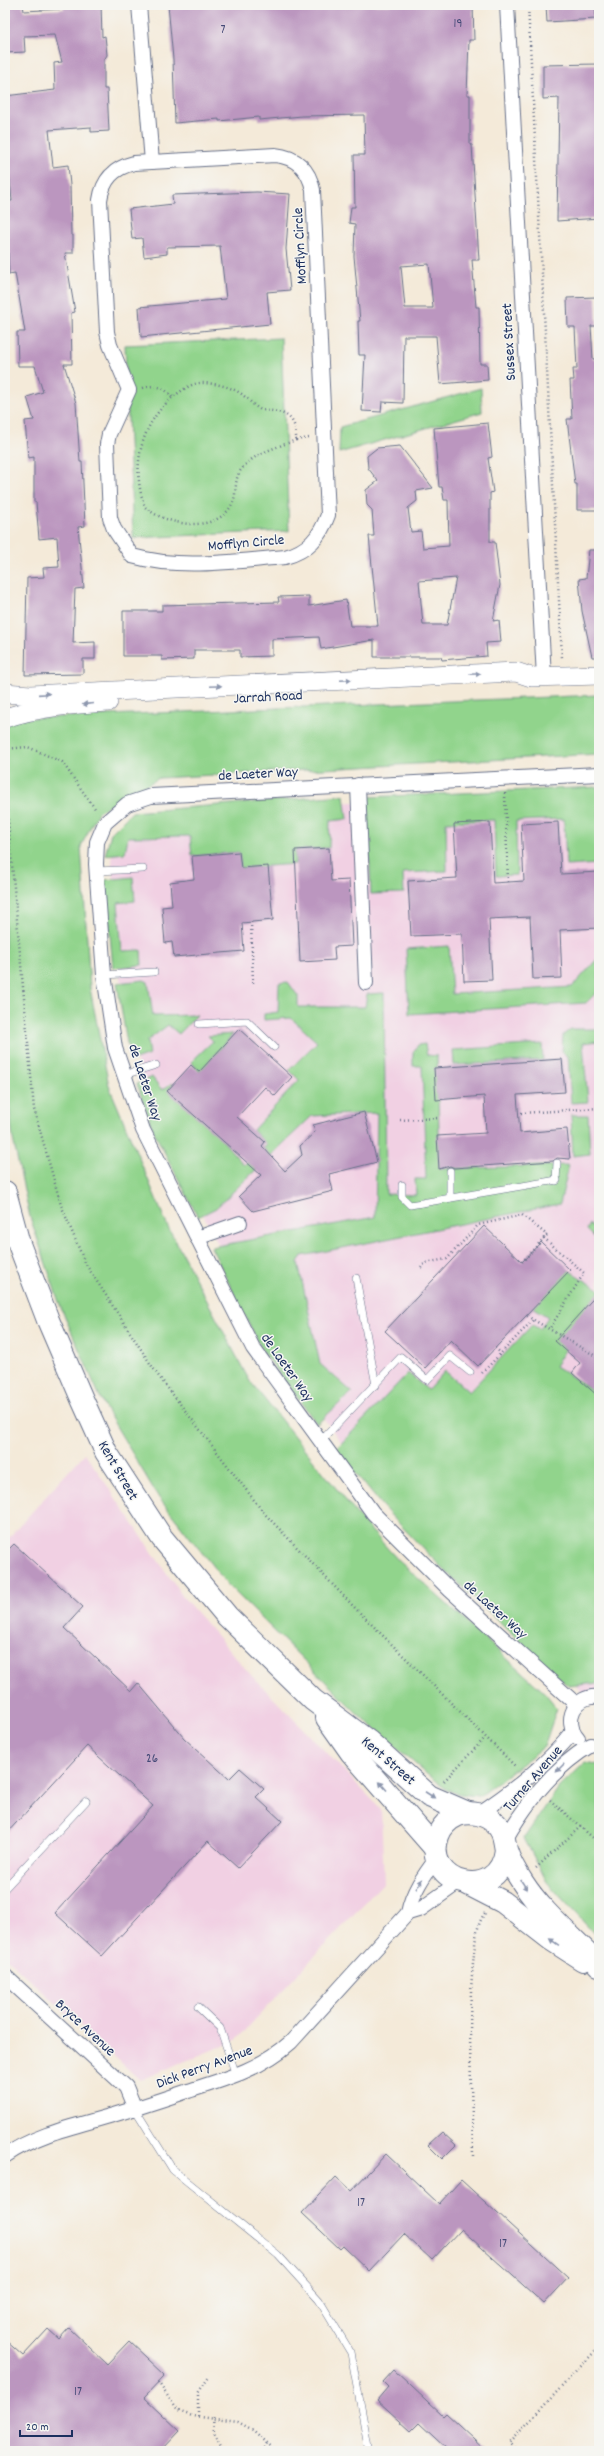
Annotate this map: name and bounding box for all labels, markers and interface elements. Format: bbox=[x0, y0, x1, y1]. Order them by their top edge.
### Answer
house number: 19 bbox=[454, 15, 462, 34]
house number: 7 bbox=[221, 21, 226, 40]
street label: Mofflyn Circle bbox=[288, 207, 314, 285]
street label: Sussex Street bbox=[497, 302, 523, 381]
street label: Mofflyn Circle bbox=[207, 530, 286, 558]
one-way arrow bbox=[469, 671, 482, 677]
one-way arrow bbox=[340, 676, 352, 683]
one-way arrow bbox=[210, 682, 222, 689]
street label: Jarrah Road bbox=[233, 685, 303, 711]
one-way arrow bbox=[38, 691, 50, 698]
one-way arrow bbox=[82, 701, 94, 707]
street label: de Laeter Way bbox=[218, 762, 299, 788]
street label: de Laeter Way bbox=[121, 1041, 167, 1125]
street label: de Laeter Way bbox=[254, 1329, 319, 1408]
street label: Kent Street bbox=[91, 1437, 143, 1505]
street label: de Laeter Way bbox=[458, 1576, 532, 1646]
street label: Kent Street bbox=[356, 1732, 420, 1792]
street label: Turner Avenue bbox=[498, 1741, 569, 1817]
house number: 26 bbox=[146, 1750, 158, 1769]
one-way arrow bbox=[555, 1763, 565, 1773]
one-way arrow bbox=[378, 1781, 387, 1791]
one-way arrow bbox=[425, 1791, 435, 1799]
one-way arrow bbox=[416, 1878, 423, 1890]
one-way arrow bbox=[520, 1880, 528, 1890]
one-way arrow bbox=[549, 1938, 560, 1946]
street label: Bryce Avenue bbox=[49, 1995, 120, 2063]
street label: Dick Perry Avenue bbox=[153, 2040, 256, 2096]
house number: 17 bbox=[357, 2194, 365, 2213]
house number: 17 bbox=[499, 2235, 507, 2254]
house number: 17 bbox=[74, 2383, 82, 2402]
scale bar bbox=[20, 2412, 72, 2438]
text: 20 m bbox=[26, 2419, 49, 2436]

